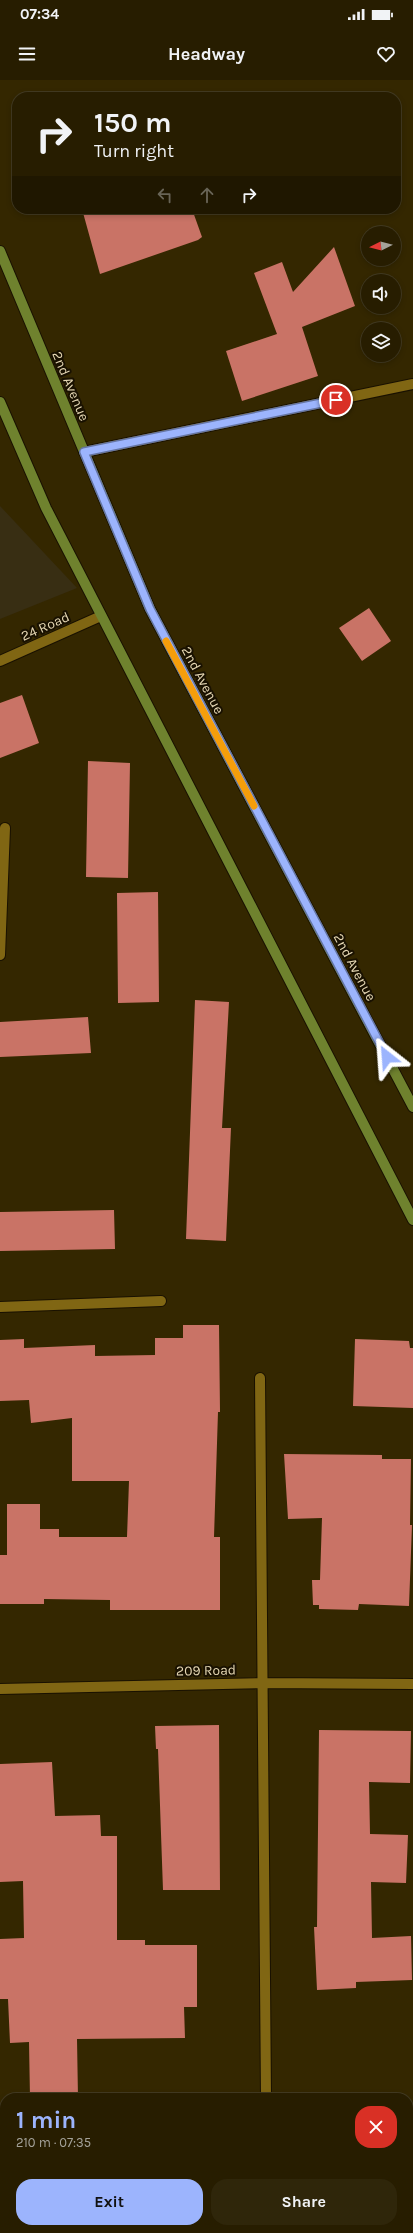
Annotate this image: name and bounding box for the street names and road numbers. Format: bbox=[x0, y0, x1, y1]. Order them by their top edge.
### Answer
street label: 2nd Avenue bbox=[48, 349, 93, 424]
street label: 24 Road bbox=[18, 608, 72, 645]
street label: 2nd Avenue bbox=[178, 643, 227, 717]
street label: 2nd Avenue bbox=[330, 930, 379, 1004]
street label: 209 Road bbox=[176, 1661, 236, 1680]

